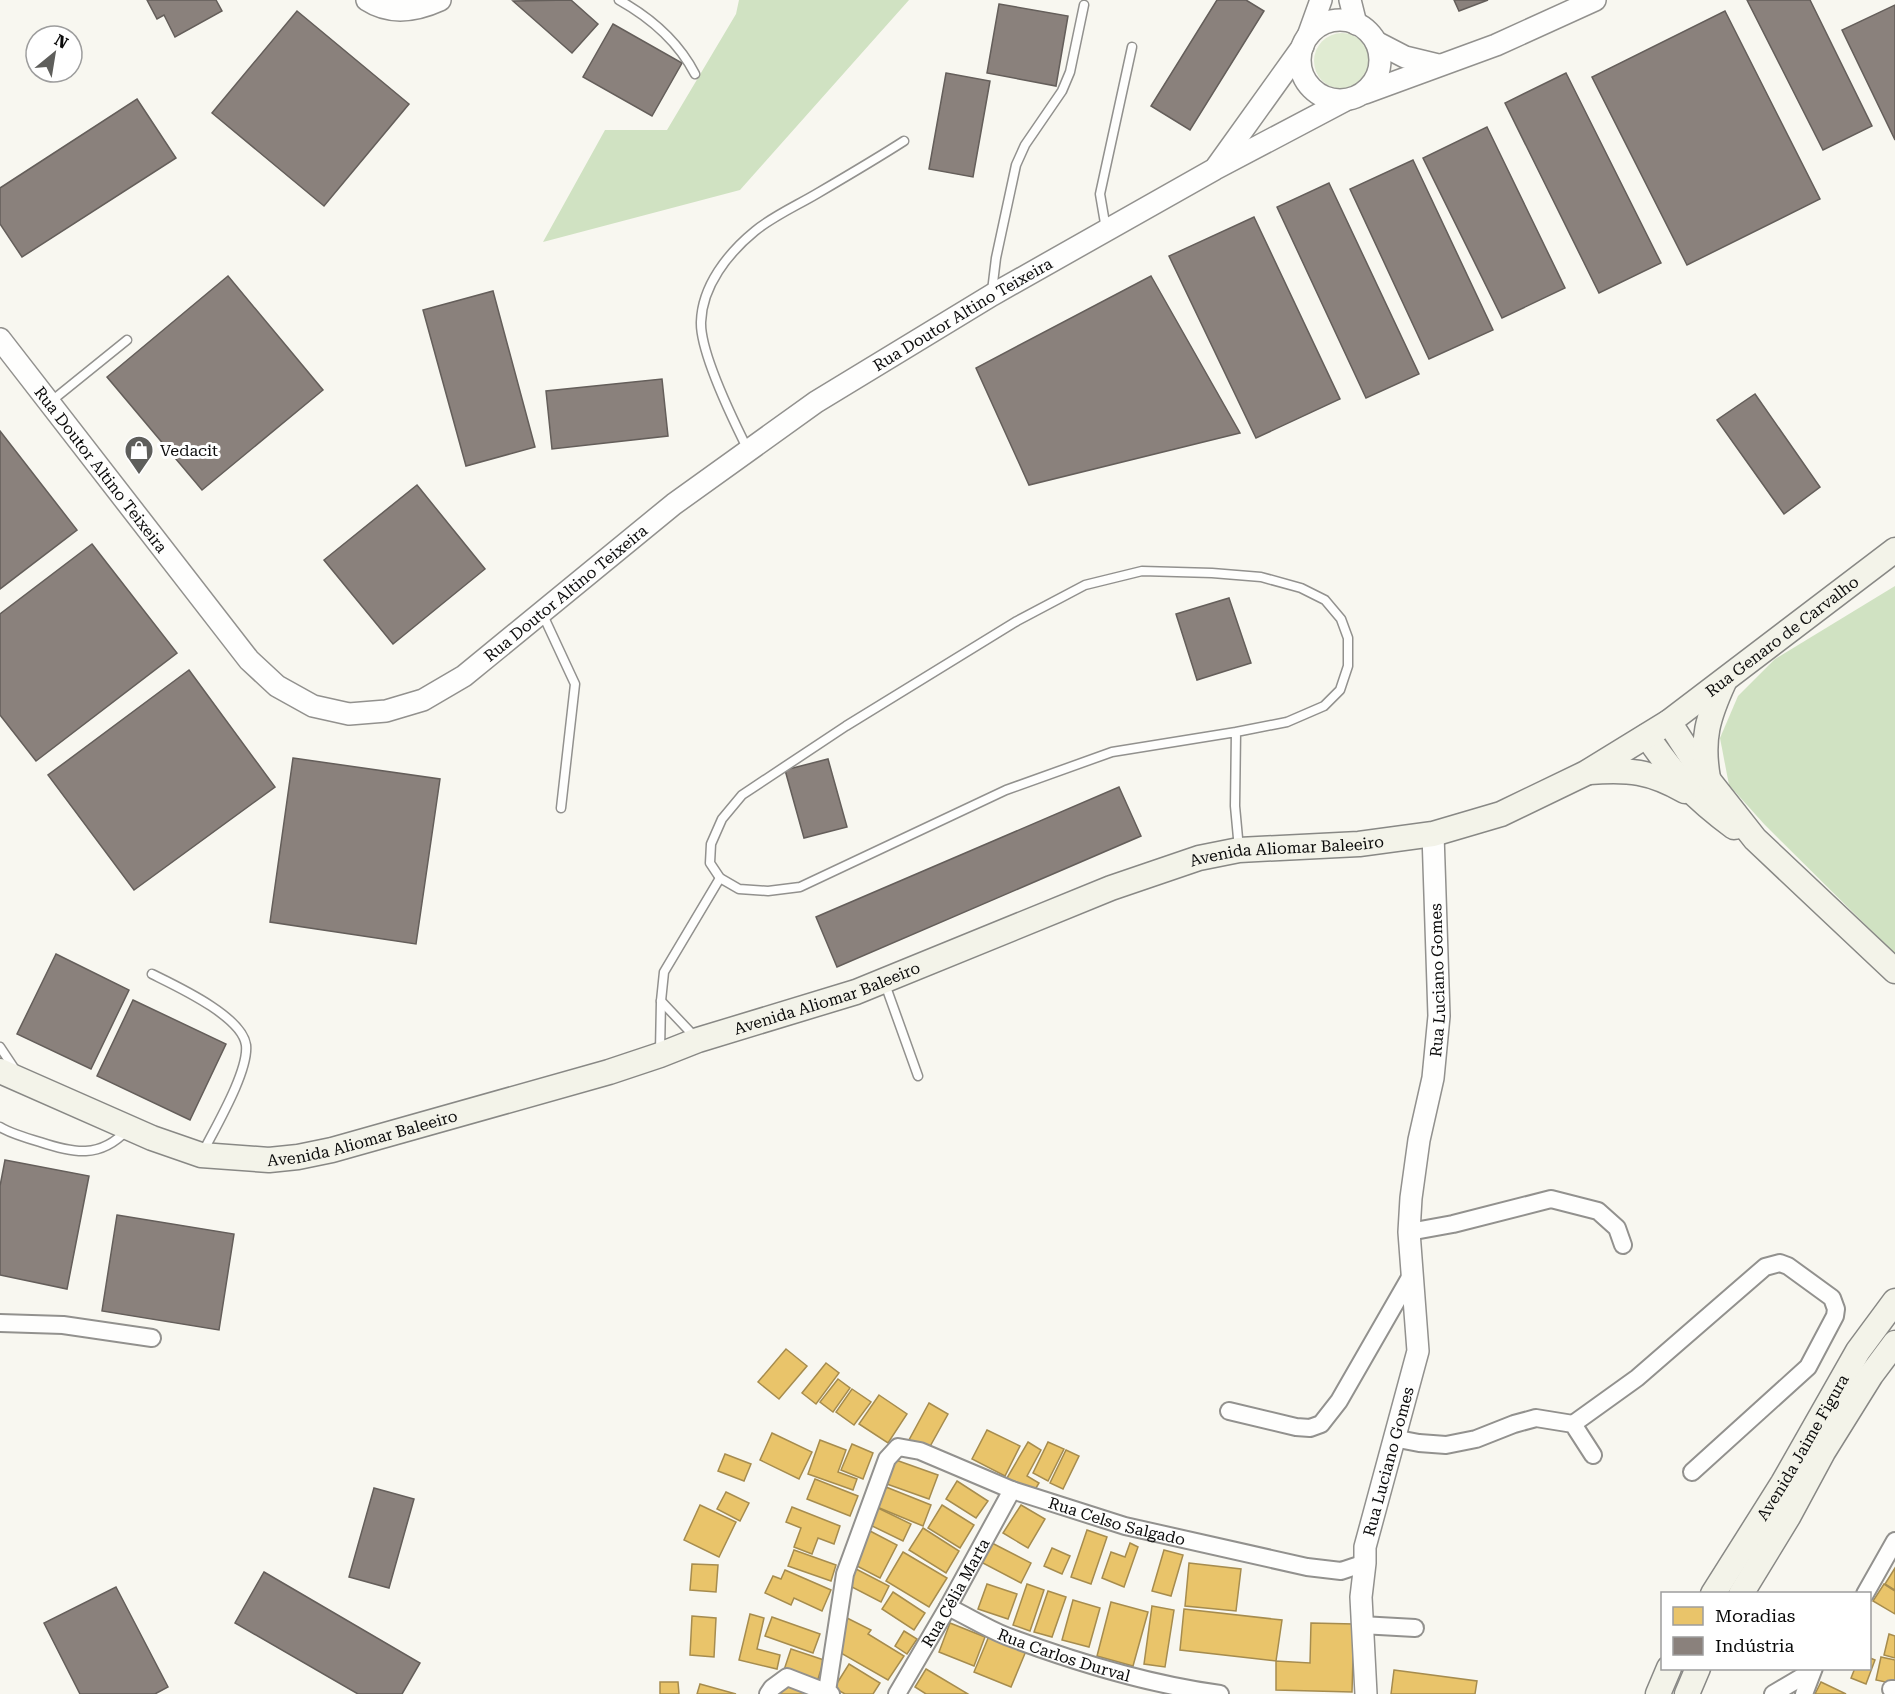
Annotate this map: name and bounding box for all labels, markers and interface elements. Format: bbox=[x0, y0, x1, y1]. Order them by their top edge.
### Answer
north arrow bbox=[24, 24, 84, 84]
text: N bbox=[51, 30, 71, 53]
street label: Rua Doutor Altino Teixeira bbox=[869, 253, 1056, 375]
street label: Rua Doutor Altino Teixeira bbox=[31, 382, 172, 557]
shop icon: Vedacit bbox=[123, 434, 155, 476]
place label: Vedacit bbox=[160, 441, 218, 460]
street label: Rua Doutor Altino Teixeira bbox=[480, 520, 651, 665]
street label: Rua Genaro de Carvalho bbox=[1702, 572, 1862, 700]
street label: Avenida Aliomar Baleeiro bbox=[1187, 831, 1385, 870]
street label: Rua Luciano Gomes bbox=[1426, 903, 1449, 1058]
street label: Avenida Aliomar Baleeiro bbox=[731, 957, 923, 1038]
street label: Avenida Aliomar Baleeiro bbox=[266, 1106, 460, 1170]
street label: Avenida Jaime Figura bbox=[1753, 1371, 1852, 1524]
street label: Rua Luciano Gomes bbox=[1359, 1384, 1418, 1538]
street label: Rua Celso Salgado bbox=[1046, 1493, 1187, 1549]
street label: Rua Célia Marta bbox=[917, 1535, 993, 1650]
legend bbox=[1661, 1592, 1871, 1670]
text: Moradias bbox=[1715, 1605, 1795, 1626]
street label: Rua Carlos Durval bbox=[995, 1624, 1133, 1685]
text: Indústria bbox=[1715, 1635, 1795, 1656]

